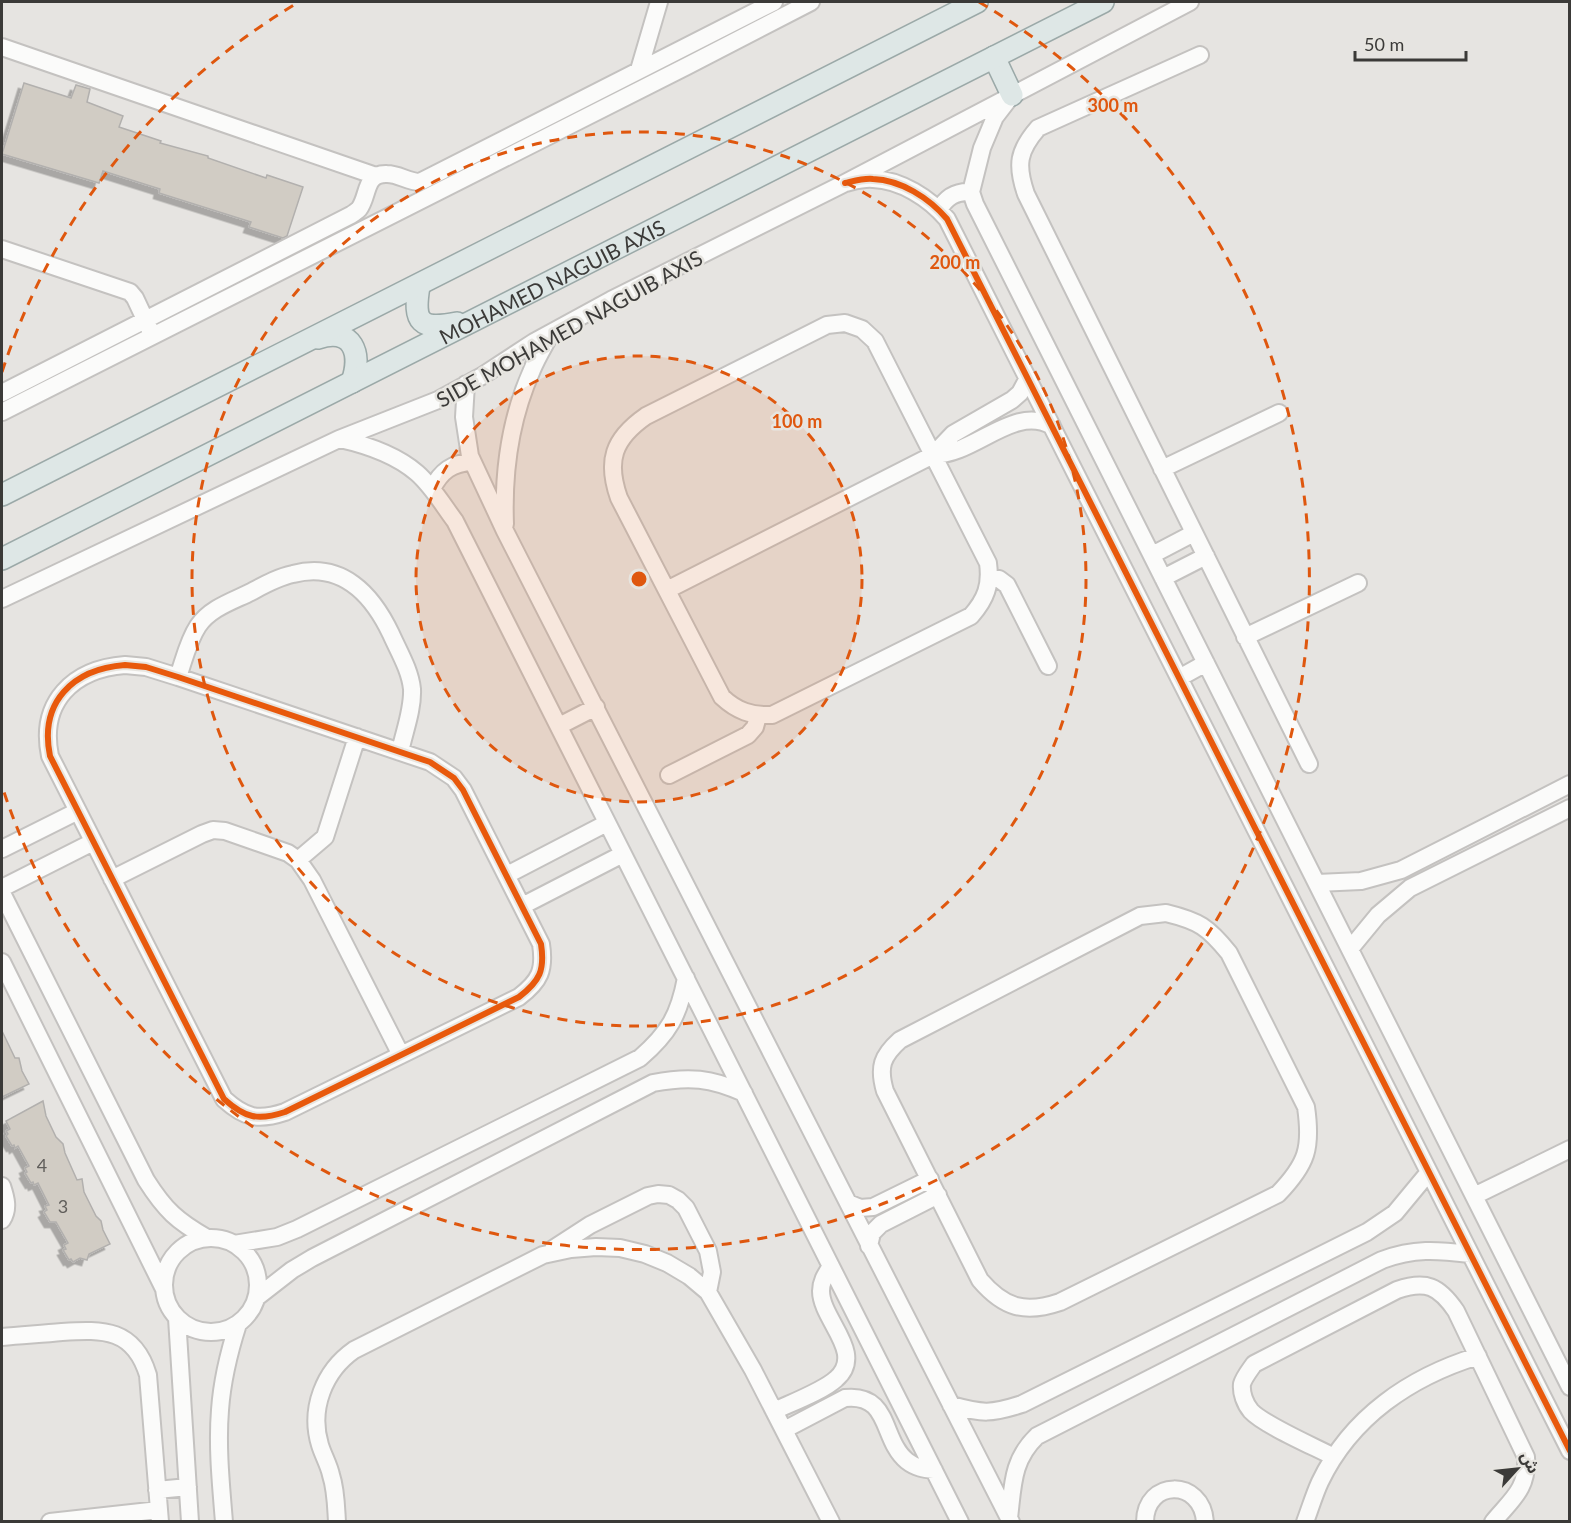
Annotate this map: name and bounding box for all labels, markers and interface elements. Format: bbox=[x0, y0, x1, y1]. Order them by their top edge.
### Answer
scale bar bbox=[1355, 24, 1466, 62]
text: 50 m bbox=[1364, 33, 1404, 55]
text: 300 m bbox=[1088, 94, 1138, 116]
street label: MOHAMED NAGUIB AXIS bbox=[435, 213, 669, 348]
street label: SIDE MOHAMED NAGUIB AXIS bbox=[432, 244, 706, 412]
text: 200 m bbox=[930, 251, 980, 273]
text: 100 m bbox=[772, 410, 822, 432]
centre of rings bbox=[629, 569, 649, 589]
house number: 4 bbox=[37, 1154, 47, 1176]
house number: 3 bbox=[58, 1195, 68, 1217]
north arrow bbox=[1487, 1439, 1547, 1499]
text: ش bbox=[1516, 1448, 1544, 1477]

